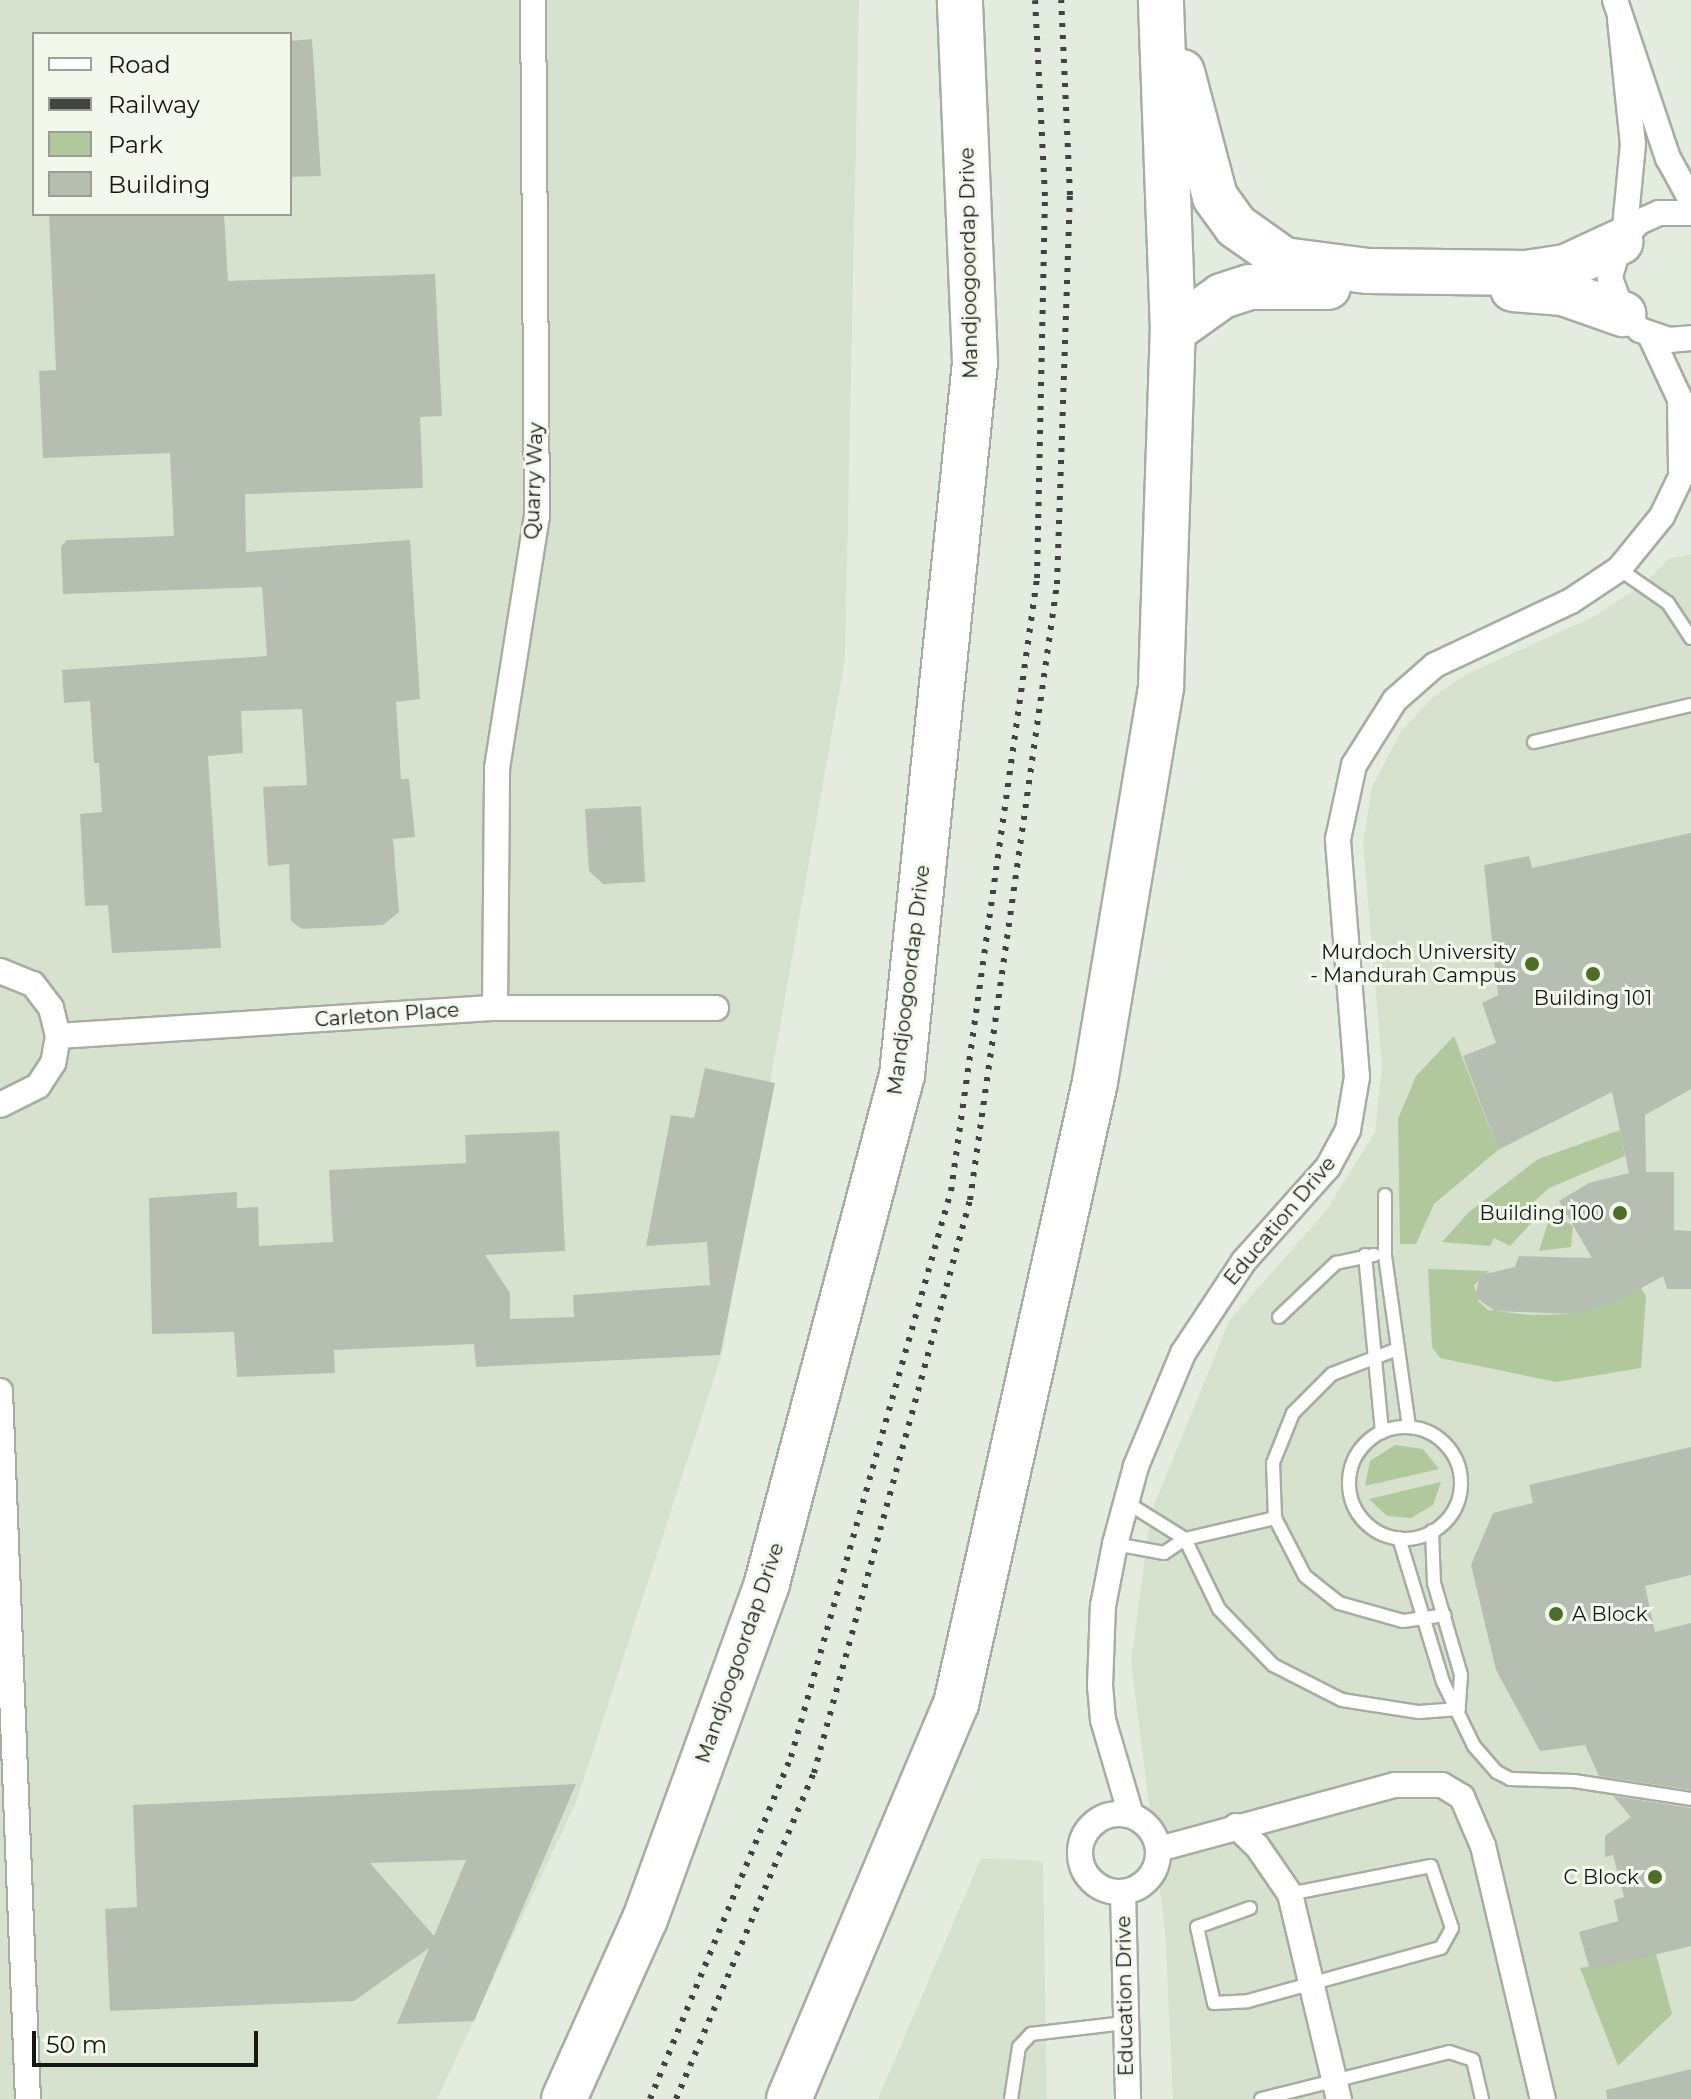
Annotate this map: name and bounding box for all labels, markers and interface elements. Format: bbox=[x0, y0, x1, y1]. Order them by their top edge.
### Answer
legend bbox=[32, 32, 292, 216]
text: Road bbox=[108, 50, 171, 79]
text: Railway bbox=[108, 90, 200, 119]
text: Park bbox=[108, 130, 163, 159]
street label: Mandjoogoordap Drive bbox=[955, 147, 983, 379]
text: Building bbox=[108, 170, 211, 199]
street label: Quarry Way bbox=[520, 422, 548, 540]
street label: Mandjoogoordap Drive bbox=[883, 864, 935, 1096]
place label: Murdoch University - Mandurah Campus bbox=[1310, 940, 1516, 987]
marker: Murdoch University - Mandurah Campus bbox=[1523, 955, 1541, 973]
marker: Building 101 bbox=[1584, 965, 1602, 983]
place label: Building 101 bbox=[1534, 986, 1652, 1010]
street label: Carleton Place bbox=[314, 998, 460, 1032]
street label: Education Drive bbox=[1219, 1152, 1341, 1290]
place label: Building 100 bbox=[1480, 1201, 1604, 1225]
marker: Building 100 bbox=[1611, 1204, 1629, 1222]
street label: Mandjoogoordap Drive bbox=[691, 1540, 789, 1766]
place label: A Block bbox=[1572, 1602, 1648, 1626]
marker: A Block bbox=[1547, 1605, 1565, 1623]
place label: C Block bbox=[1564, 1865, 1639, 1889]
marker: C Block bbox=[1646, 1868, 1664, 1886]
street label: Education Drive bbox=[1112, 1916, 1138, 2076]
scale bar bbox=[36, 2015, 262, 2065]
text: 50 m bbox=[46, 2030, 107, 2059]

